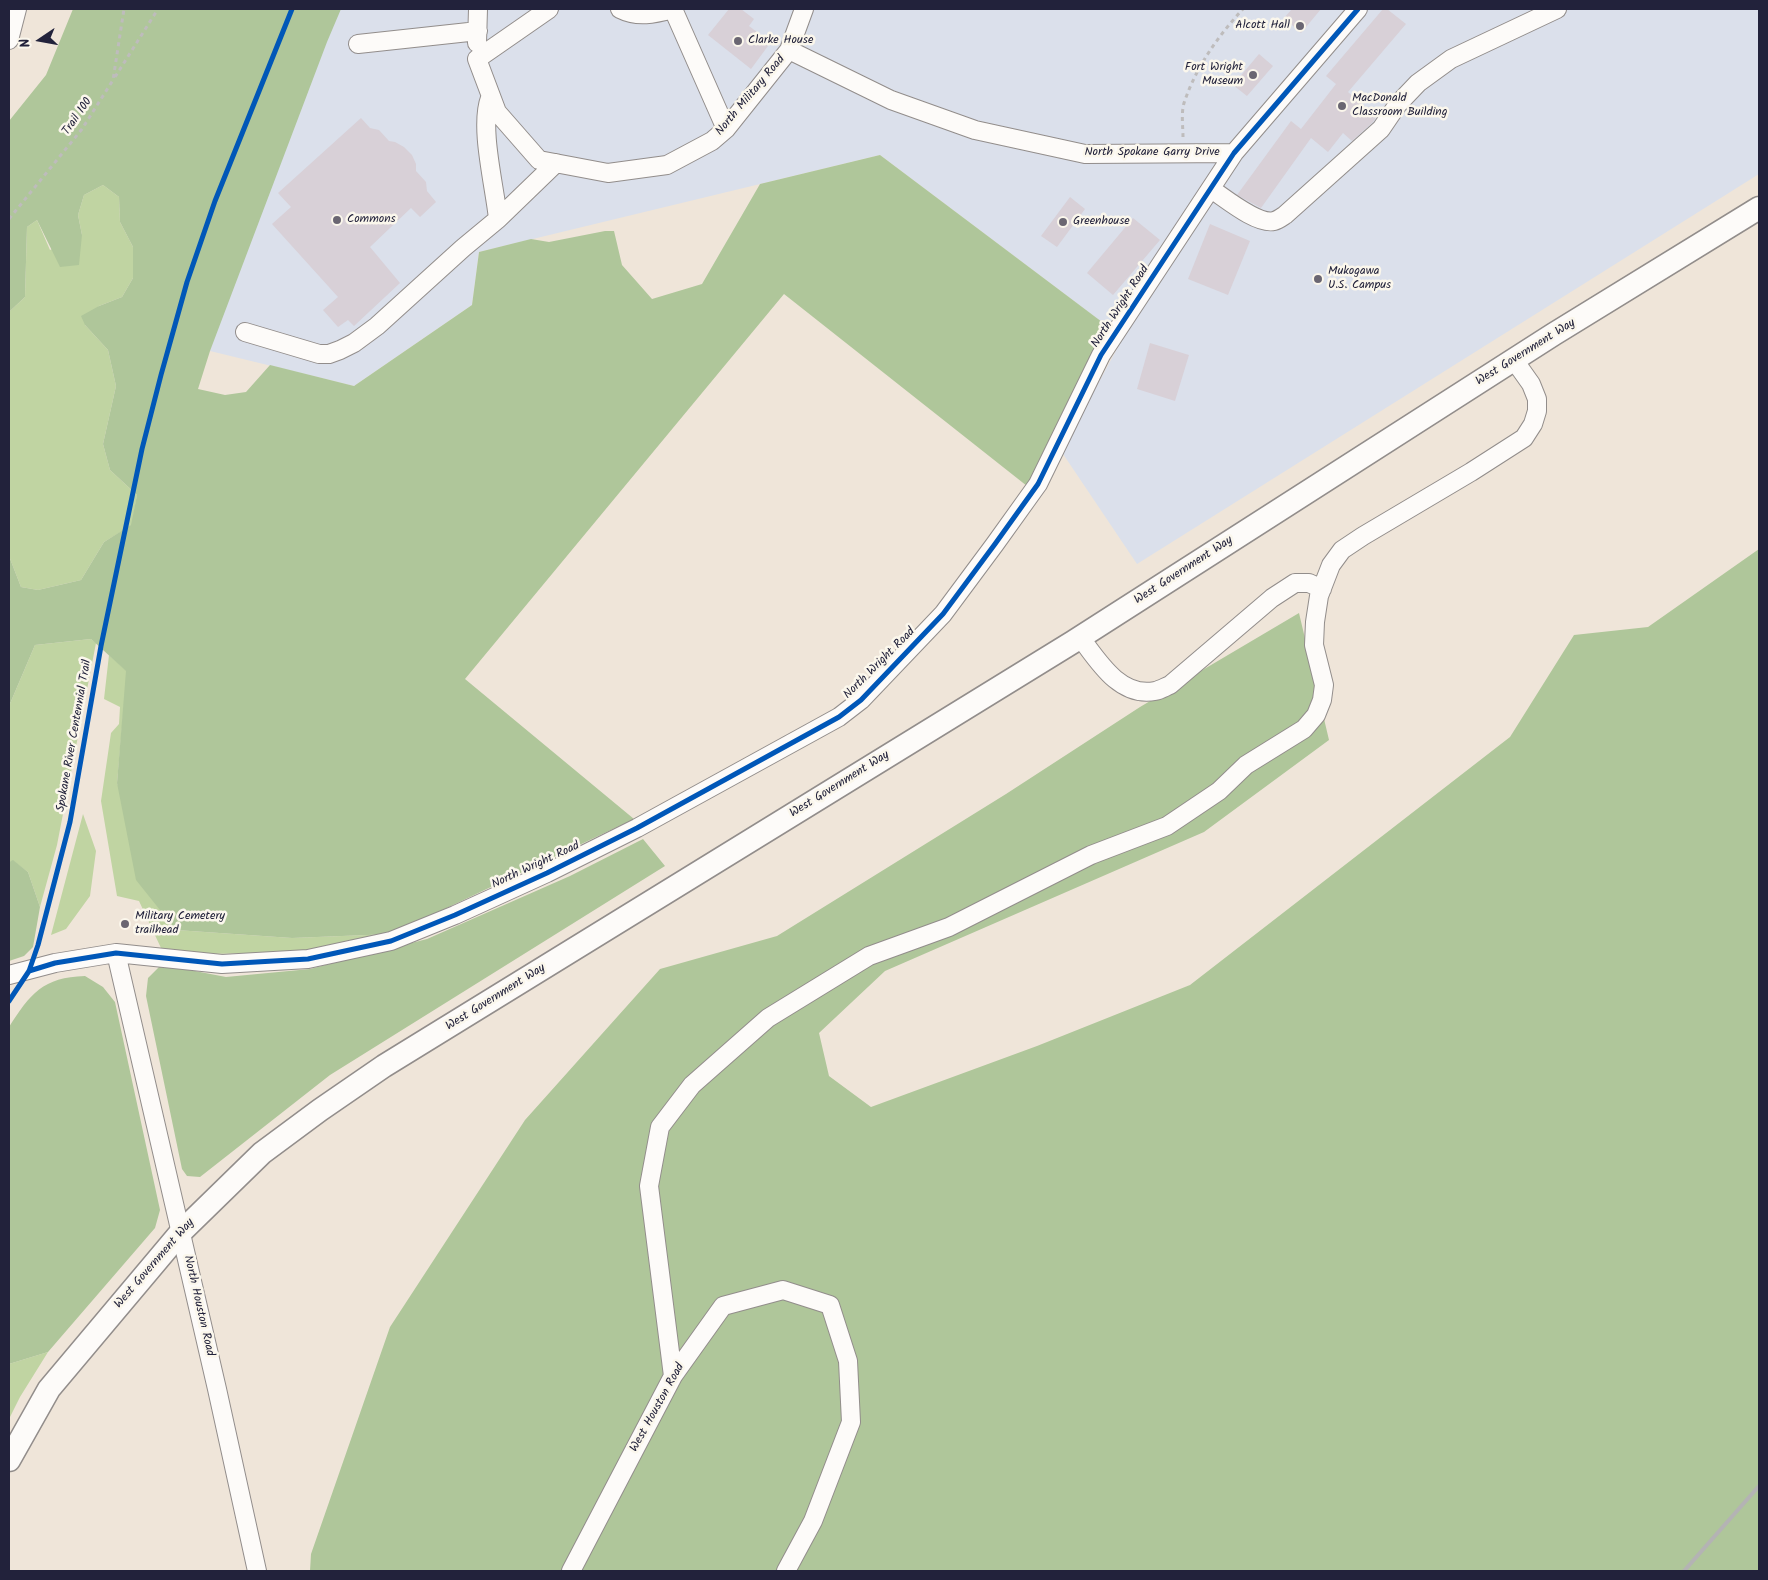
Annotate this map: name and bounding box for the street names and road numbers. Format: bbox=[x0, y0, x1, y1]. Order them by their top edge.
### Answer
street label: North Military Road bbox=[713, 53, 789, 139]
street label: Trail 100 bbox=[60, 96, 96, 138]
street label: North Spokane Garry Drive bbox=[1084, 146, 1220, 160]
street label: North Wright Road bbox=[1089, 263, 1153, 351]
street label: West Government Way bbox=[1474, 317, 1578, 389]
street label: West Government Way bbox=[1132, 534, 1236, 608]
street label: North Wright Road bbox=[841, 625, 919, 703]
street label: Spokane River Centennial Trail bbox=[55, 659, 95, 813]
street label: West Government Way bbox=[788, 749, 892, 821]
street label: North Wright Road bbox=[490, 839, 582, 893]
street label: West Government Way bbox=[444, 962, 548, 1034]
street label: West Government Way bbox=[112, 1216, 198, 1312]
street label: North Houston Road bbox=[179, 1254, 217, 1358]
street label: West Houston Road bbox=[628, 1361, 688, 1455]

